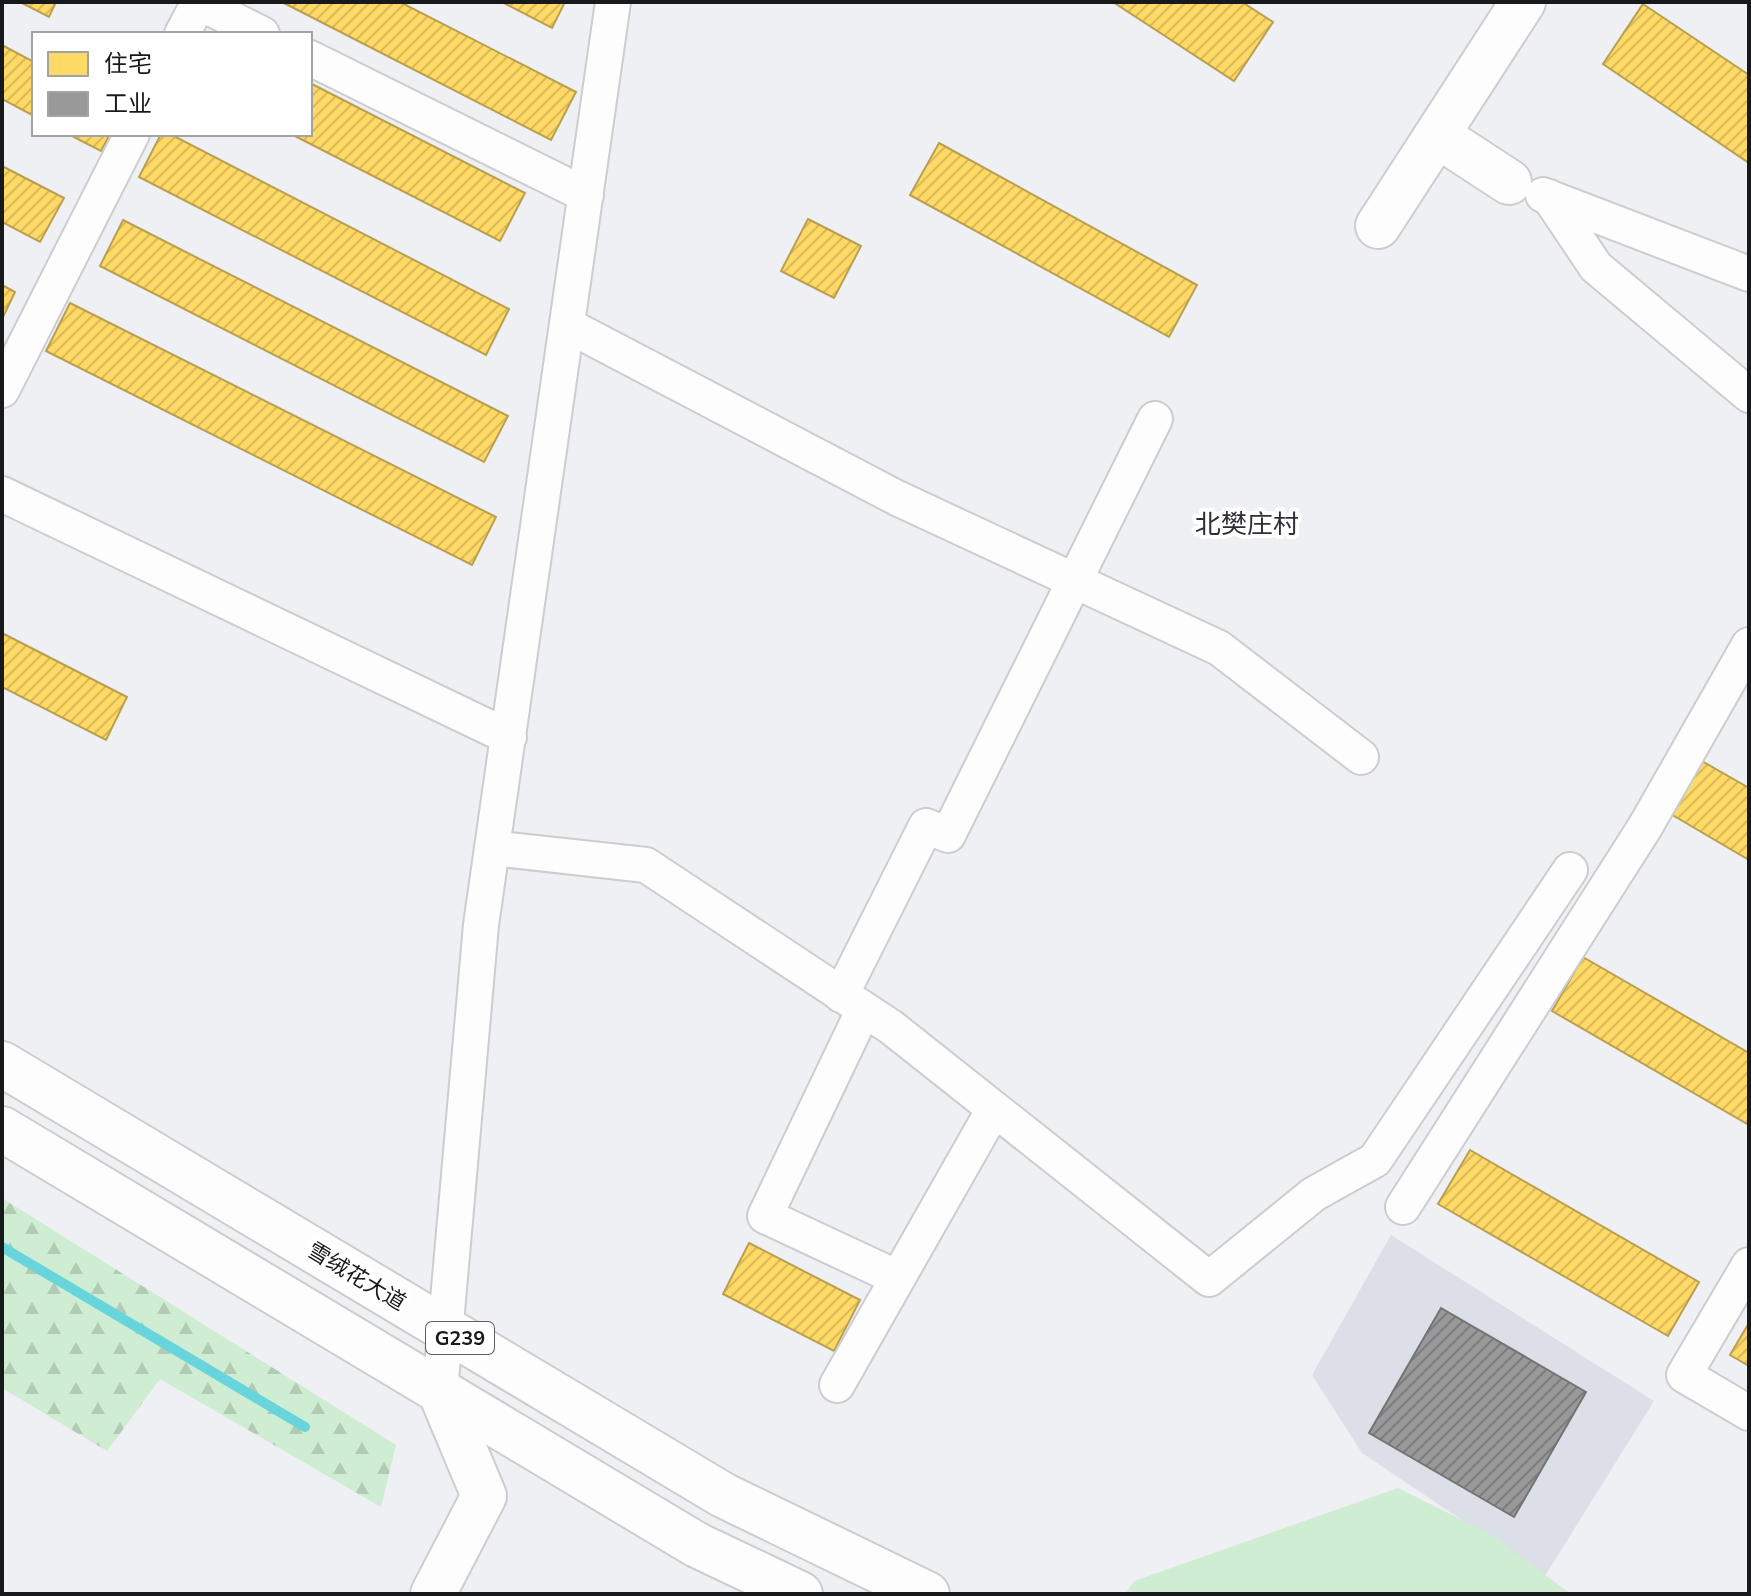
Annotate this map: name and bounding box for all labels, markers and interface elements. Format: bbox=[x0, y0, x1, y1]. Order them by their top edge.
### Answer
legend bbox=[32, 32, 312, 136]
text: 住宅 bbox=[104, 48, 152, 80]
text: 工业 bbox=[104, 88, 152, 120]
district label: 北樊庄村 bbox=[1195, 507, 1299, 542]
street label: 雪绒花大道 bbox=[302, 1236, 411, 1318]
road number: G239 bbox=[426, 1322, 494, 1354]

